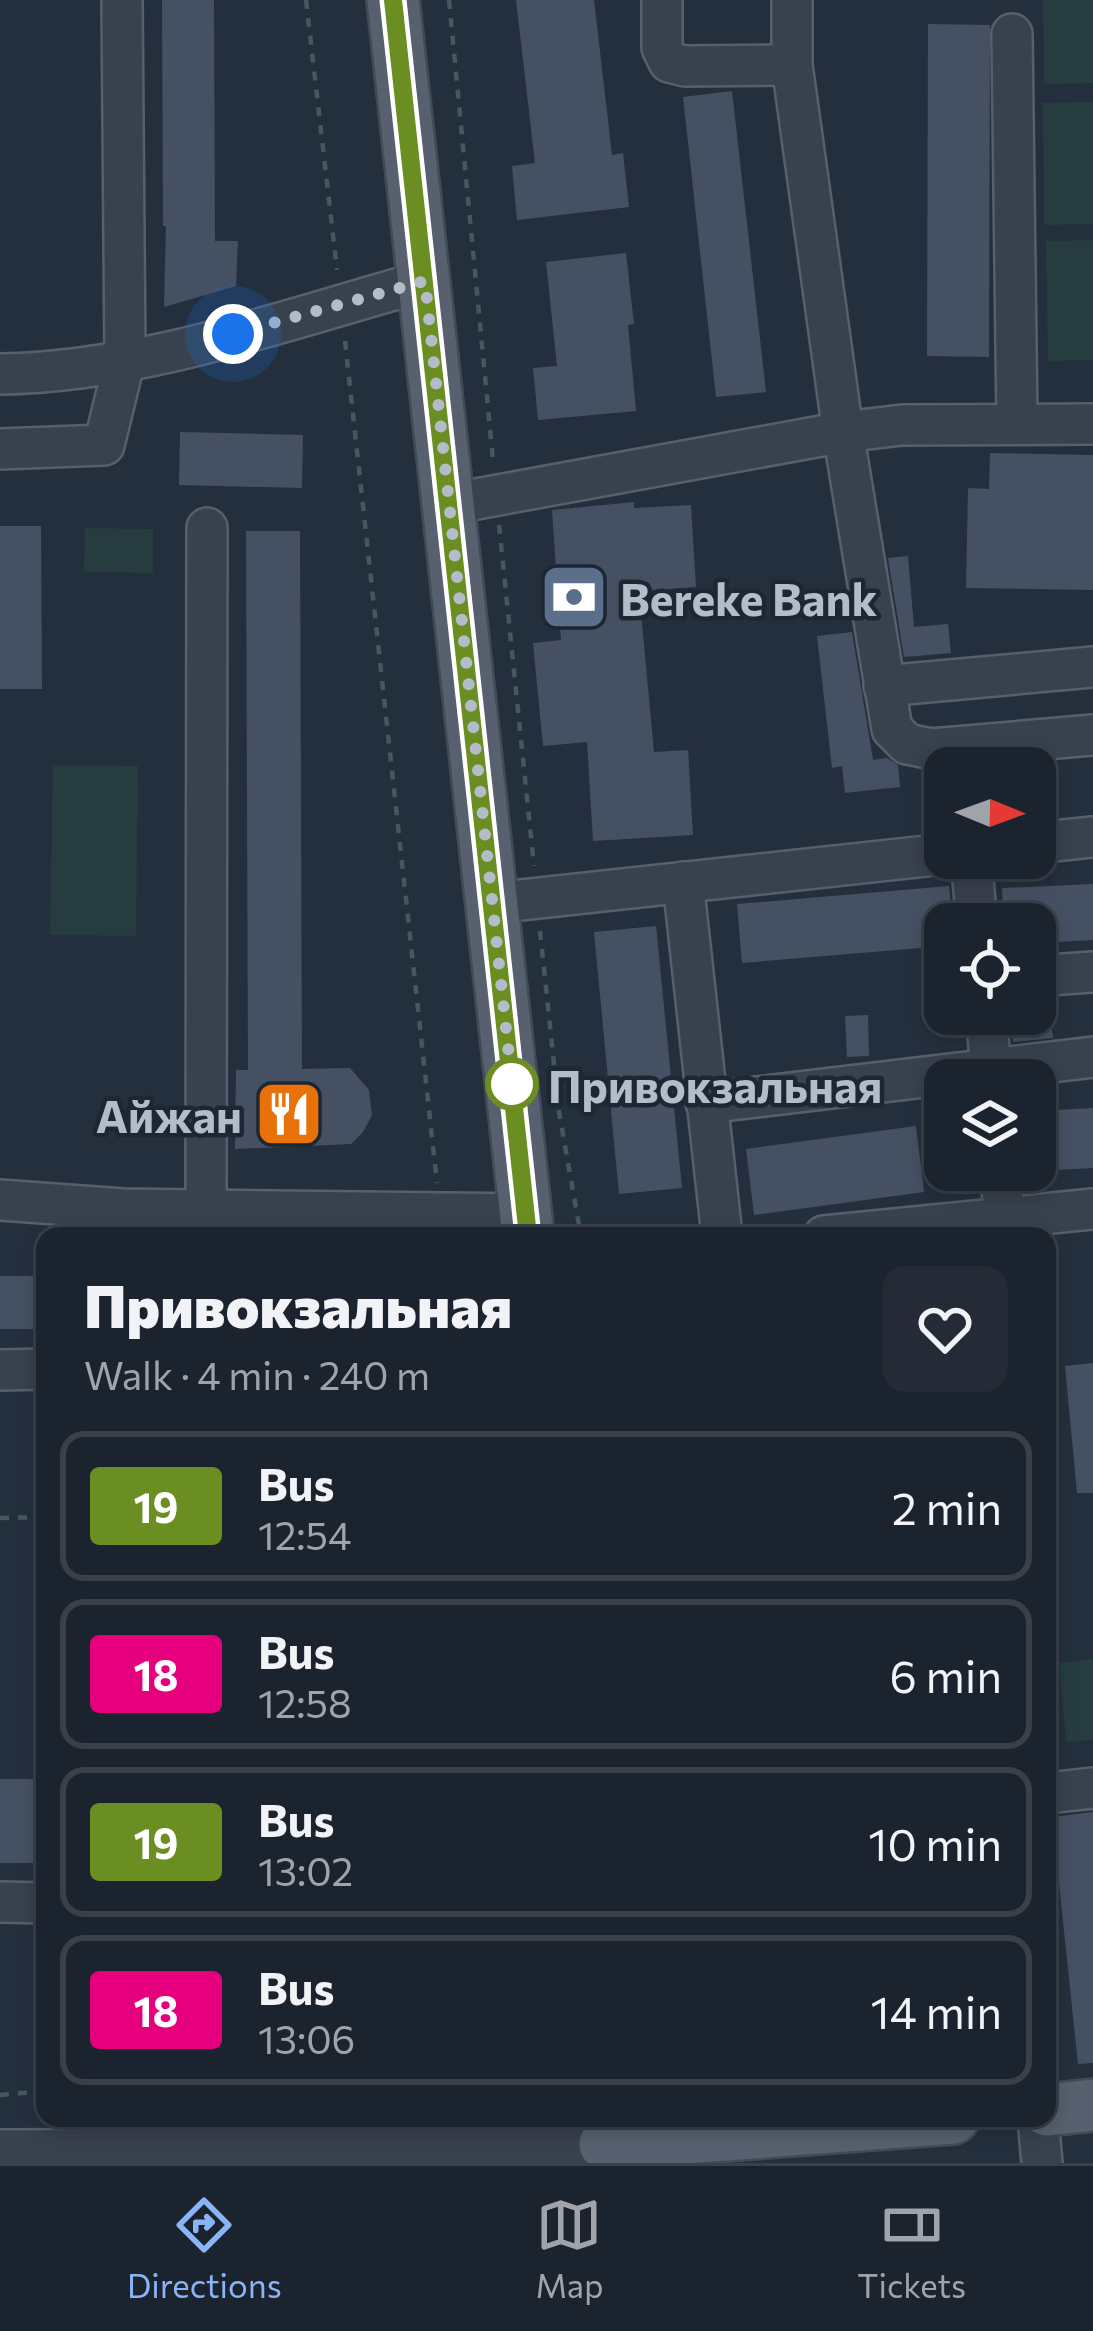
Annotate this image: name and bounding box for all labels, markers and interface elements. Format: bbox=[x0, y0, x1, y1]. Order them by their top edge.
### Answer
your location bbox=[203, 304, 263, 364]
bank icon: Bereke Bank bbox=[539, 562, 609, 632]
place label: Bereke Bank bbox=[620, 570, 878, 625]
north arrow bbox=[924, 747, 1056, 879]
map controls bbox=[924, 747, 1056, 1191]
button: locate bbox=[924, 903, 1056, 1035]
place label: Привокзальная bbox=[548, 1057, 882, 1112]
marker: Привокзальная bbox=[487, 1059, 537, 1109]
button: layers bbox=[924, 1059, 1056, 1191]
restaurant icon: Айжан bbox=[254, 1079, 324, 1149]
place label: Айжан bbox=[96, 1087, 242, 1142]
button: heart bbox=[882, 1266, 1008, 1392]
text: Привокзальная bbox=[84, 1270, 512, 1340]
text: Walk · 4 min · 240 m bbox=[84, 1350, 430, 1398]
text: Bus bbox=[258, 1455, 334, 1510]
text: 2 min bbox=[892, 1479, 1002, 1534]
text: 19 bbox=[134, 1480, 178, 1532]
text: 12:54 bbox=[258, 1510, 351, 1558]
text: Bus bbox=[258, 1623, 334, 1678]
text: 6 min bbox=[889, 1647, 1002, 1702]
text: 18 bbox=[134, 1648, 178, 1700]
text: 12:58 bbox=[258, 1678, 352, 1726]
text: Bus bbox=[258, 1791, 334, 1846]
text: 10 min bbox=[868, 1815, 1002, 1870]
text: 19 bbox=[134, 1816, 178, 1868]
text: 13:02 bbox=[258, 1846, 353, 1894]
text: Bus bbox=[258, 1959, 334, 2014]
text: 14 min bbox=[871, 1983, 1002, 2038]
text: 18 bbox=[134, 1984, 178, 2036]
text: 13:06 bbox=[258, 2014, 355, 2062]
tab: Directions bbox=[127, 2192, 282, 2305]
tab: Map bbox=[535, 2192, 604, 2305]
tab: Tickets bbox=[857, 2192, 966, 2305]

